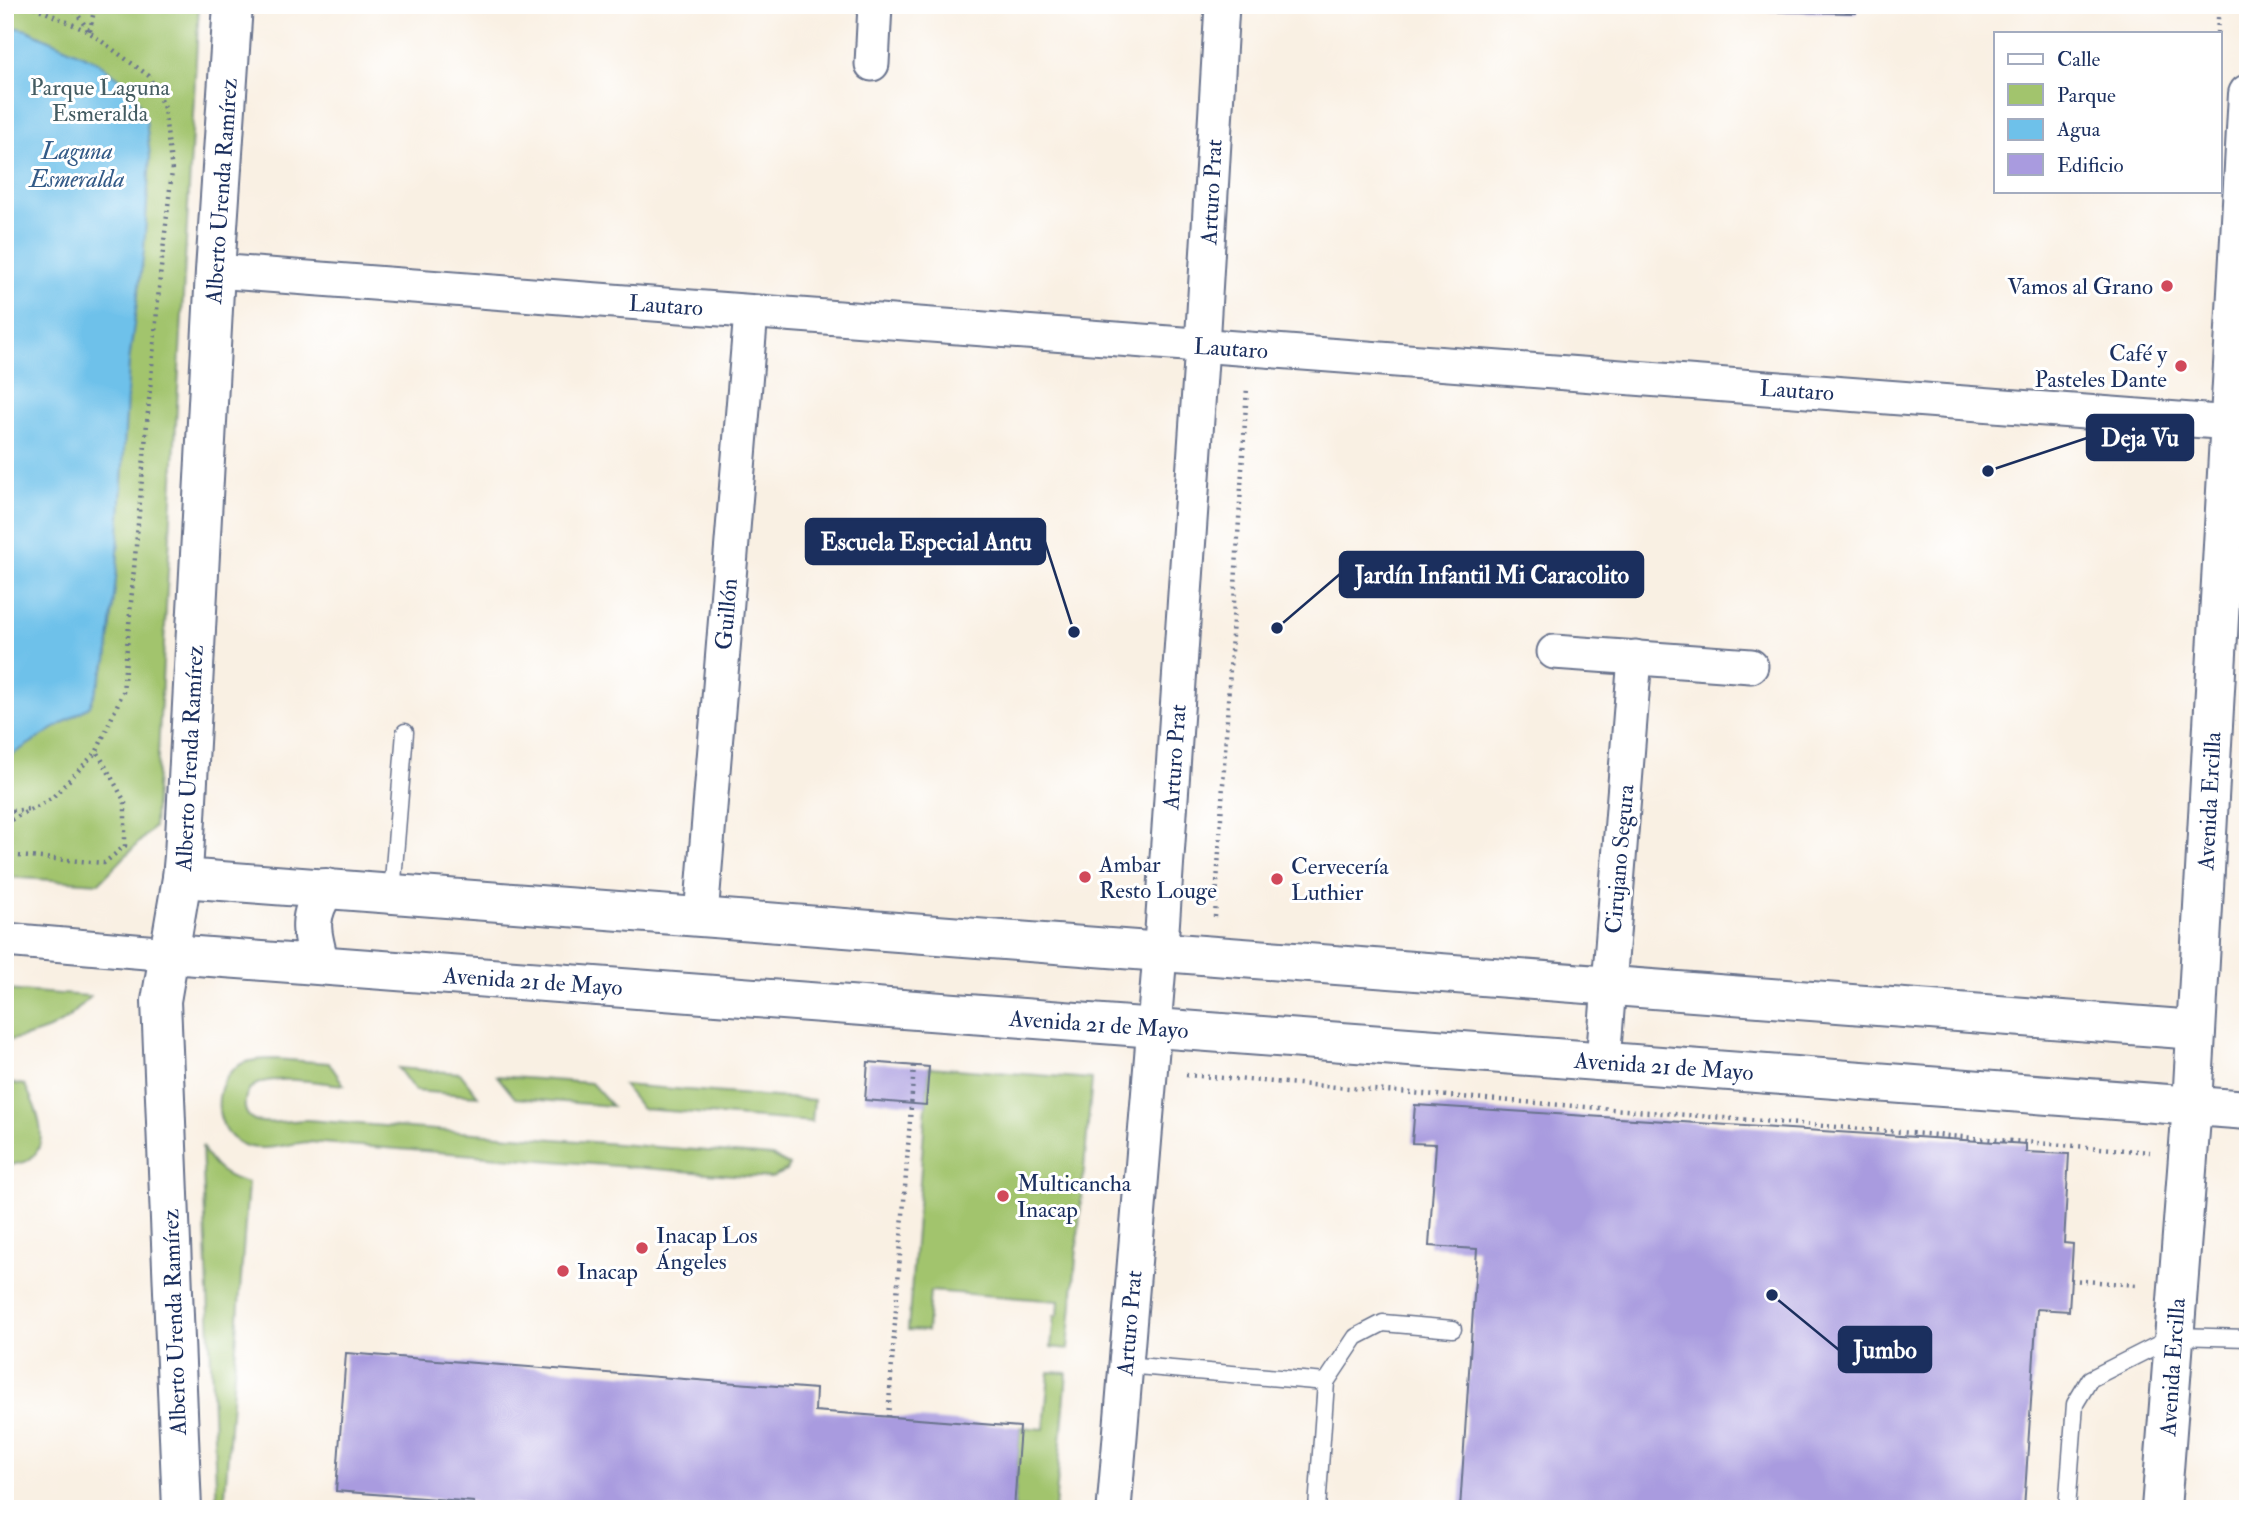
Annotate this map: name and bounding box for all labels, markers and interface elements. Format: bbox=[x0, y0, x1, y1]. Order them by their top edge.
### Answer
legend bbox=[1994, 32, 2222, 192]
text: Calle bbox=[2057, 46, 2101, 73]
park label: Parque Laguna Esmeralda bbox=[30, 73, 171, 128]
street label: Alberto Urenda Ramírez bbox=[199, 77, 244, 306]
text: Parque bbox=[2057, 82, 2116, 109]
text: Agua bbox=[2056, 116, 2101, 143]
water label: Laguna Esmeralda bbox=[27, 136, 125, 195]
street label: Arturo Prat bbox=[1194, 138, 1229, 247]
text: Edificio bbox=[2057, 152, 2124, 179]
place label: Vamos al Grano bbox=[2007, 272, 2153, 301]
marker: Vamos al Grano bbox=[2159, 278, 2175, 294]
street label: Lautaro bbox=[628, 288, 704, 323]
street label: Lautaro bbox=[1193, 331, 1269, 366]
place label: Café y Pasteles Dante bbox=[2035, 339, 2168, 394]
marker: Café y Pasteles Dante bbox=[2173, 358, 2189, 374]
street label: Lautaro bbox=[1759, 373, 1835, 408]
callout: Deja Vu bbox=[2087, 415, 2193, 460]
text: Deja Vu bbox=[2101, 423, 2179, 454]
callout: Escuela Especial Antu bbox=[806, 519, 1045, 564]
text: Escuela Especial Antu bbox=[820, 527, 1032, 558]
callout: Jardín Infantil Mi Caracolito bbox=[1340, 552, 1643, 597]
text: Jardín Infantil Mi Caracolito bbox=[1354, 560, 1630, 591]
street label: Guillón bbox=[709, 577, 744, 651]
street label: Alberto Urenda Ramírez bbox=[169, 644, 210, 873]
street label: Arturo Prat bbox=[1156, 703, 1193, 812]
street label: Avenida Ercilla bbox=[2191, 731, 2228, 872]
street label: Cirujano Segura bbox=[1599, 783, 1641, 935]
place label: Ambar Resto Louge bbox=[1098, 850, 1217, 905]
place label: Cervecería Luthier bbox=[1291, 852, 1389, 907]
marker: Ambar Resto Louge bbox=[1077, 869, 1093, 885]
marker: Cervecería Luthier bbox=[1269, 871, 1285, 887]
street label: Avenida 21 de Mayo bbox=[441, 961, 624, 1002]
street label: Avenida 21 de Mayo bbox=[1007, 1004, 1190, 1045]
street label: Avenida 21 de Mayo bbox=[1572, 1046, 1755, 1087]
place label: Multicancha Inacap bbox=[1017, 1169, 1132, 1225]
marker: Multicancha Inacap bbox=[995, 1188, 1011, 1204]
street label: Alberto Urenda Ramírez bbox=[156, 1208, 193, 1437]
place label: Inacap Los Ángeles bbox=[655, 1221, 758, 1276]
marker: Inacap Los Ángeles bbox=[634, 1240, 650, 1256]
place label: Inacap bbox=[577, 1257, 638, 1287]
marker: Inacap bbox=[555, 1263, 571, 1279]
street label: Arturo Prat bbox=[1110, 1269, 1149, 1378]
street label: Avenida Ercilla bbox=[2153, 1296, 2192, 1438]
callout: Jumbo bbox=[1839, 1327, 1931, 1372]
text: Jumbo bbox=[1852, 1335, 1917, 1366]

